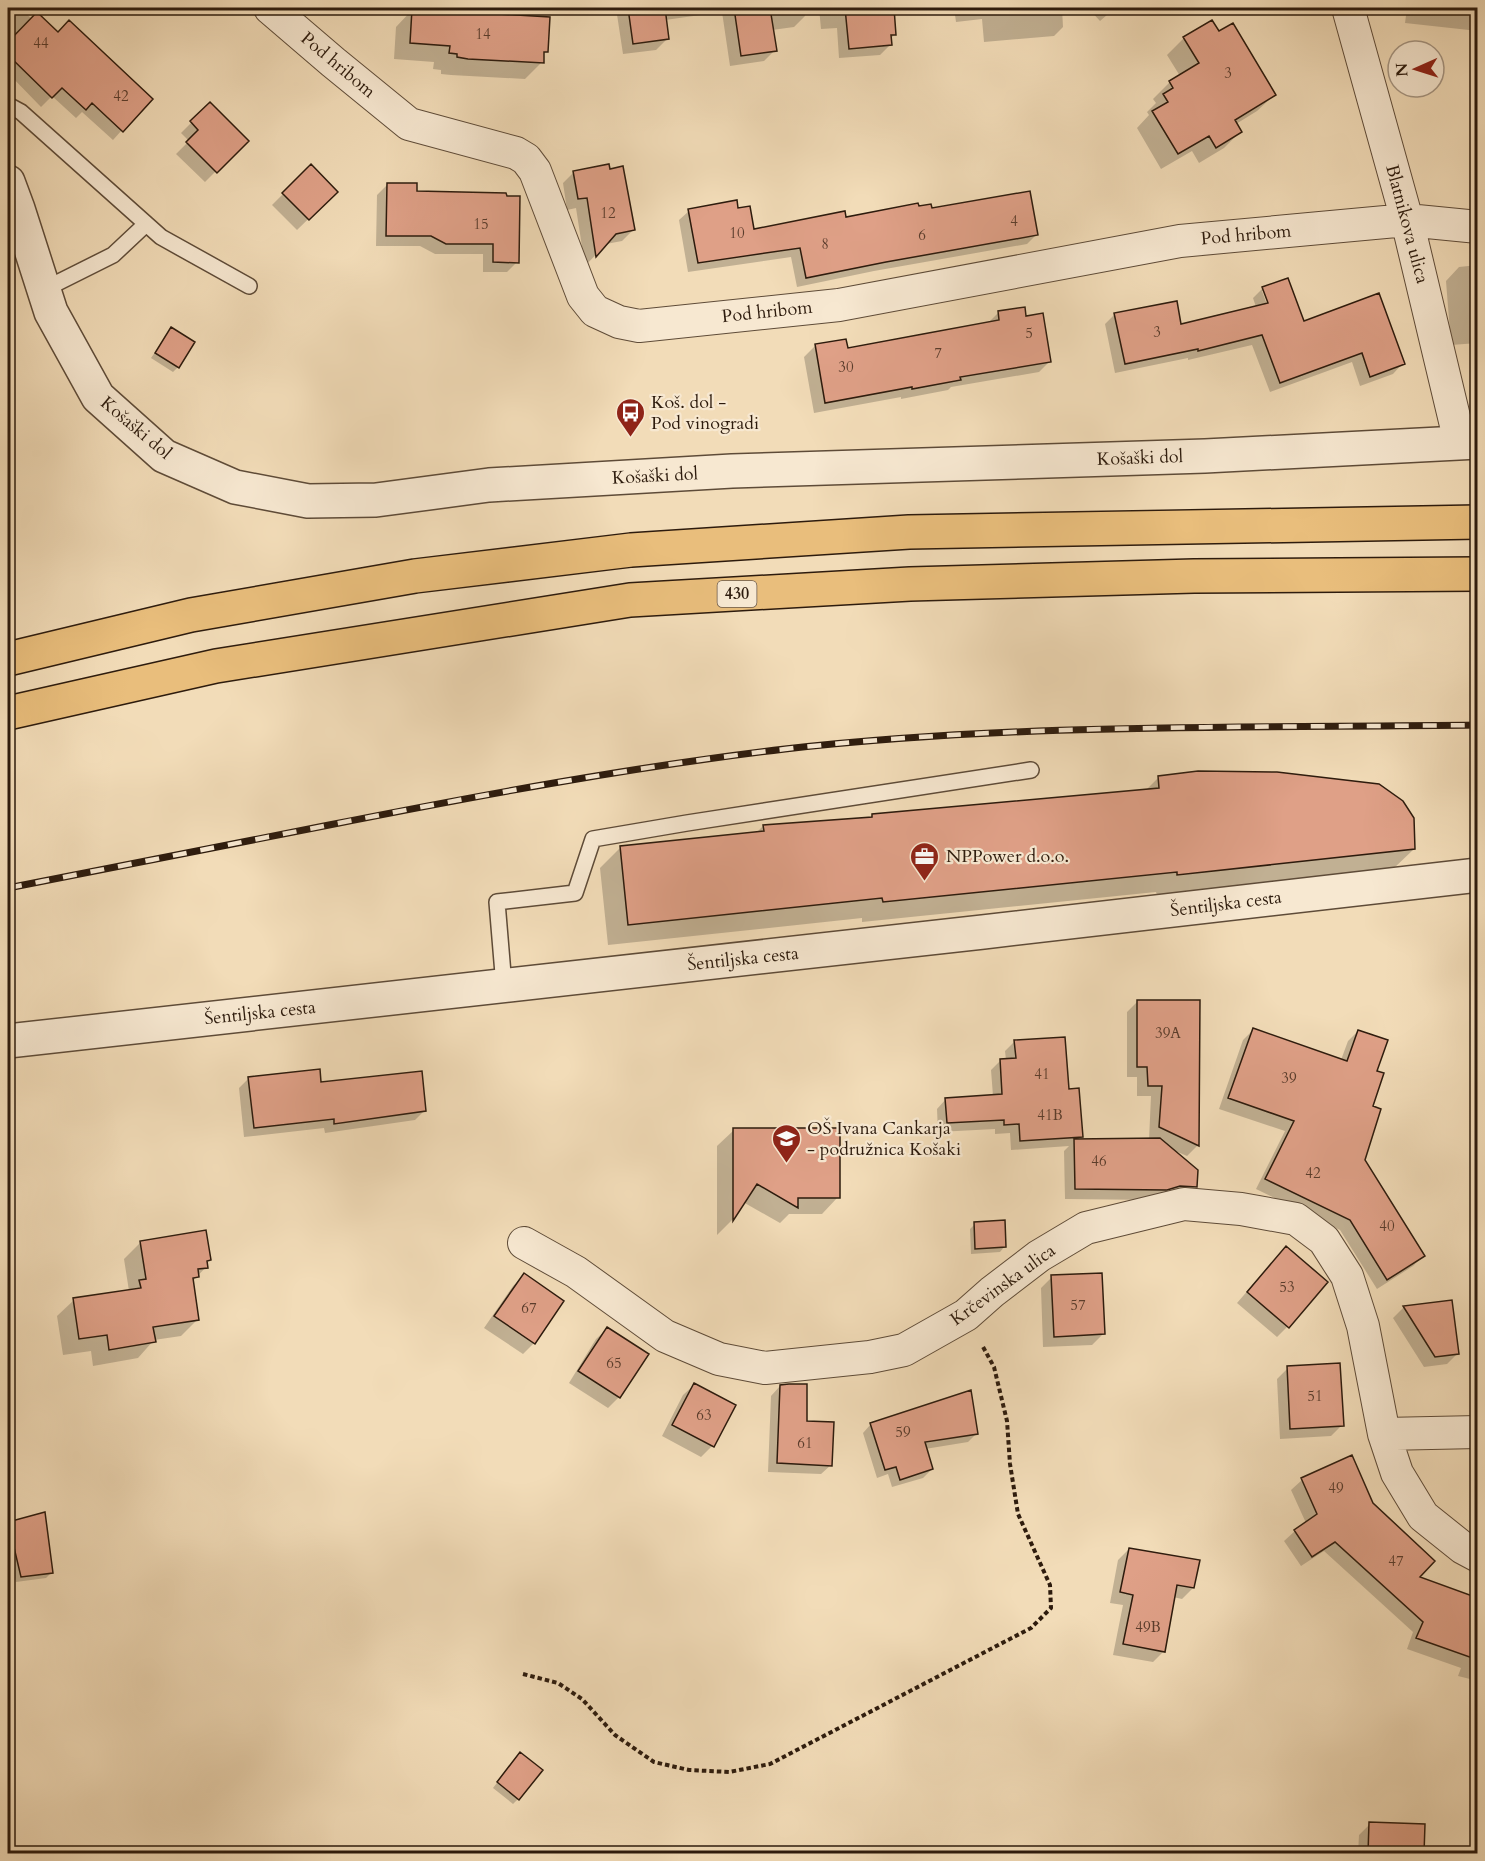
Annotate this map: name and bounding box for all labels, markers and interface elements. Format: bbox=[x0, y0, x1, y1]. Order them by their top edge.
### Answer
house number: 14 bbox=[475, 24, 491, 44]
street label: Pod hribom bbox=[295, 26, 381, 104]
house number: 44 bbox=[33, 33, 49, 53]
north arrow bbox=[1386, 39, 1446, 99]
text: N bbox=[1391, 62, 1413, 77]
house number: 3 bbox=[1224, 63, 1232, 83]
house number: 42 bbox=[113, 86, 129, 106]
street label: Blatnikova ulica bbox=[1379, 162, 1435, 286]
house number: 12 bbox=[600, 203, 616, 223]
house number: 4 bbox=[1010, 211, 1018, 231]
house number: 15 bbox=[473, 214, 489, 234]
street label: Pod hribom bbox=[1200, 219, 1293, 251]
house number: 10 bbox=[729, 223, 745, 243]
house number: 6 bbox=[918, 225, 926, 245]
house number: 8 bbox=[821, 234, 829, 254]
street label: Pod hribom bbox=[720, 295, 814, 329]
house number: 3 bbox=[1153, 322, 1161, 342]
house number: 5 bbox=[1025, 323, 1033, 343]
house number: 7 bbox=[934, 343, 942, 363]
house number: 30 bbox=[838, 357, 854, 377]
place label: Koš. dol - Pod vinogradi bbox=[651, 390, 759, 436]
street label: Košaški dol bbox=[95, 391, 177, 466]
bus stop icon: Koš. dol - Pod vinogradi bbox=[614, 396, 646, 438]
street label: Košaški dol bbox=[1096, 444, 1184, 472]
street label: Košaški dol bbox=[611, 461, 699, 491]
road number: 430 bbox=[718, 581, 756, 607]
office icon: NPPower d.o.o. bbox=[909, 840, 941, 882]
place label: NPPower d.o.o. bbox=[946, 844, 1069, 869]
street label: Šentiljska cesta bbox=[1169, 885, 1283, 923]
street label: Šentiljska cesta bbox=[686, 941, 800, 977]
street label: Šentiljska cesta bbox=[203, 995, 317, 1031]
house number: 39A bbox=[1155, 1023, 1181, 1043]
house number: 41 bbox=[1034, 1064, 1050, 1084]
house number: 39 bbox=[1281, 1068, 1297, 1088]
house number: 41B bbox=[1037, 1105, 1063, 1125]
place label: OŠ Ivana Cankarja - podružnica Košaki bbox=[807, 1116, 961, 1162]
school or university icon: OŠ Ivana Cankarja - podružnica Košaki bbox=[770, 1122, 802, 1164]
house number: 46 bbox=[1091, 1151, 1107, 1171]
house number: 42 bbox=[1305, 1163, 1321, 1183]
house number: 40 bbox=[1379, 1216, 1395, 1236]
street label: Krčevinska ulica bbox=[945, 1238, 1061, 1332]
house number: 53 bbox=[1279, 1277, 1295, 1297]
house number: 57 bbox=[1070, 1295, 1086, 1315]
house number: 67 bbox=[521, 1298, 537, 1318]
house number: 65 bbox=[606, 1353, 622, 1373]
house number: 51 bbox=[1307, 1386, 1323, 1406]
house number: 63 bbox=[696, 1405, 712, 1425]
house number: 59 bbox=[895, 1422, 911, 1442]
house number: 61 bbox=[797, 1433, 813, 1453]
house number: 49 bbox=[1328, 1478, 1344, 1498]
house number: 47 bbox=[1388, 1551, 1404, 1571]
house number: 49B bbox=[1135, 1617, 1161, 1637]

